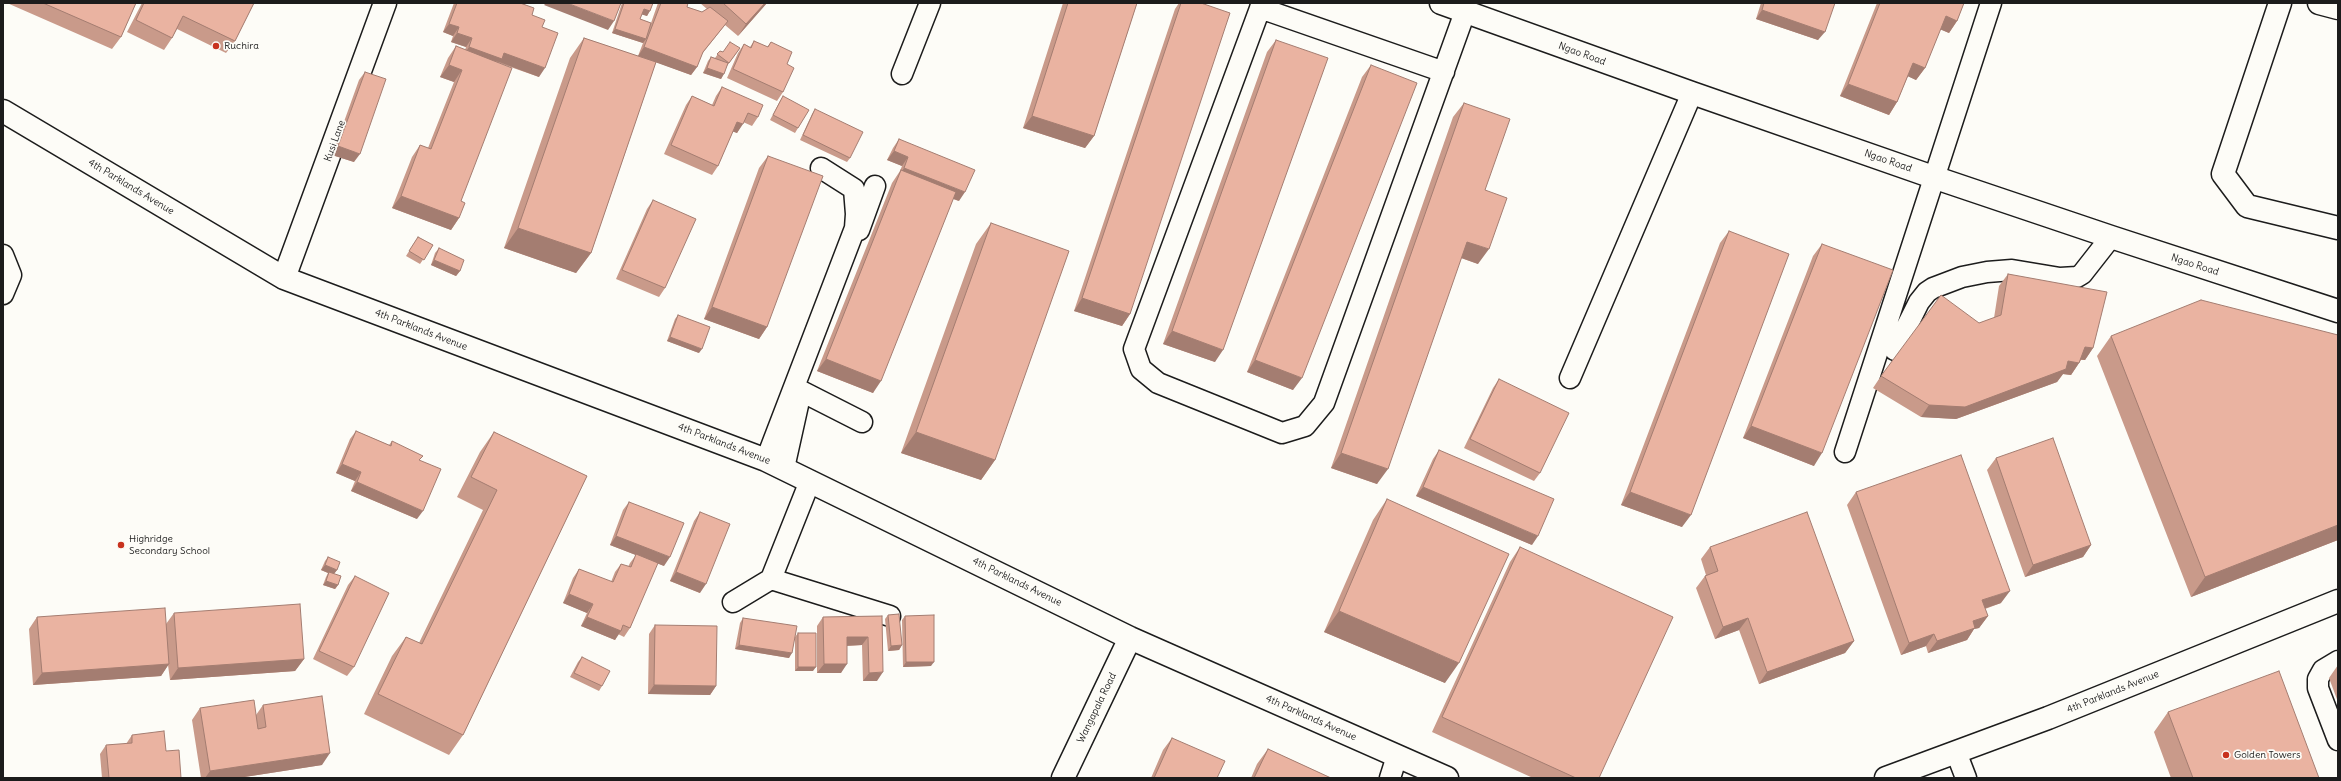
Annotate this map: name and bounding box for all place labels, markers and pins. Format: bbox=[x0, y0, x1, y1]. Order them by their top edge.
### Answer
place label: Ruchira bbox=[224, 40, 259, 52]
marker: Ruchira bbox=[211, 41, 221, 51]
place label: Highridge Secondary School bbox=[129, 533, 210, 556]
marker: Highridge Secondary School bbox=[116, 540, 126, 550]
place label: Golden Towers bbox=[2234, 749, 2301, 761]
marker: Golden Towers bbox=[2221, 750, 2231, 760]

